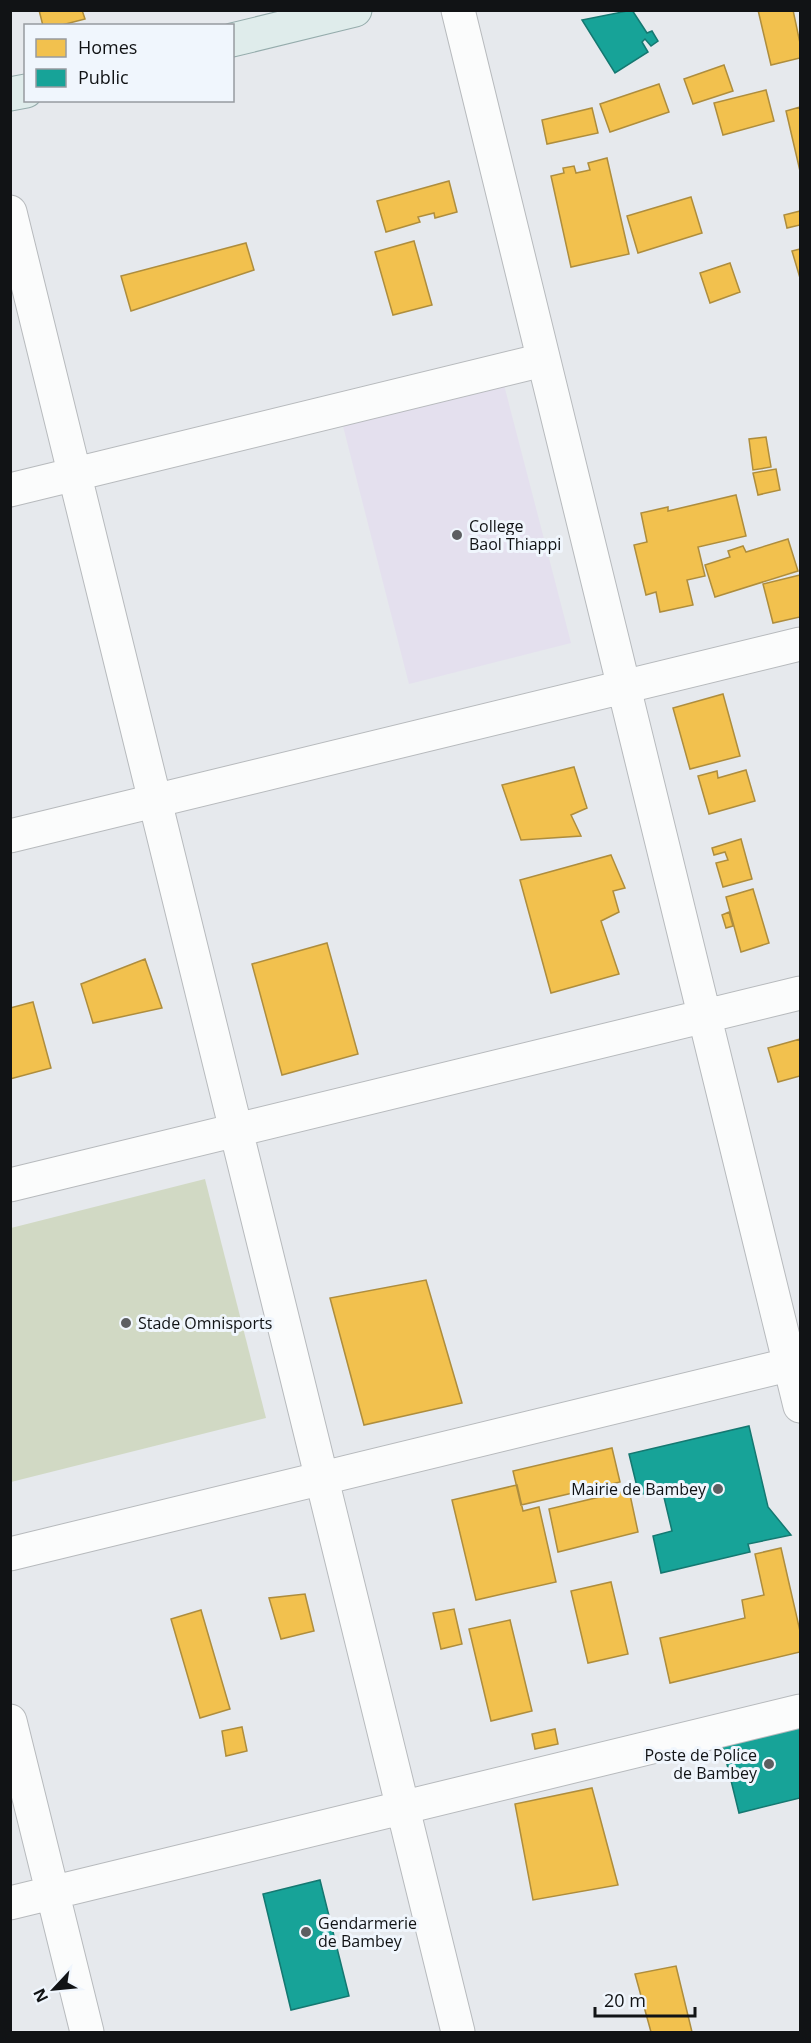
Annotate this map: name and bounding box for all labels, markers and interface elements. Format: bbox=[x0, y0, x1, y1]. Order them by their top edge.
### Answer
legend bbox=[24, 24, 234, 102]
text: Homes bbox=[78, 35, 137, 59]
text: Public bbox=[78, 65, 129, 89]
place label: College Baol Thiappi bbox=[469, 515, 561, 555]
marker: College Baol Thiappi bbox=[450, 528, 464, 542]
place label: Stade Omnisports bbox=[138, 1312, 272, 1334]
marker: Stade Omnisports bbox=[119, 1316, 133, 1330]
place label: Mairie de Bambey bbox=[571, 1478, 707, 1500]
marker: Mairie de Bambey bbox=[711, 1482, 725, 1496]
place label: Poste de Police de Bambey bbox=[644, 1744, 758, 1784]
marker: Poste de Police de Bambey bbox=[762, 1757, 776, 1771]
place label: Gendarmerie de Bambey bbox=[318, 1912, 417, 1952]
marker: Gendarmerie de Bambey bbox=[299, 1925, 313, 1939]
north arrow bbox=[24, 1959, 84, 2019]
scale bar bbox=[595, 1980, 696, 2018]
text: N bbox=[28, 1985, 53, 2006]
text: 20 m bbox=[604, 1988, 646, 2012]

